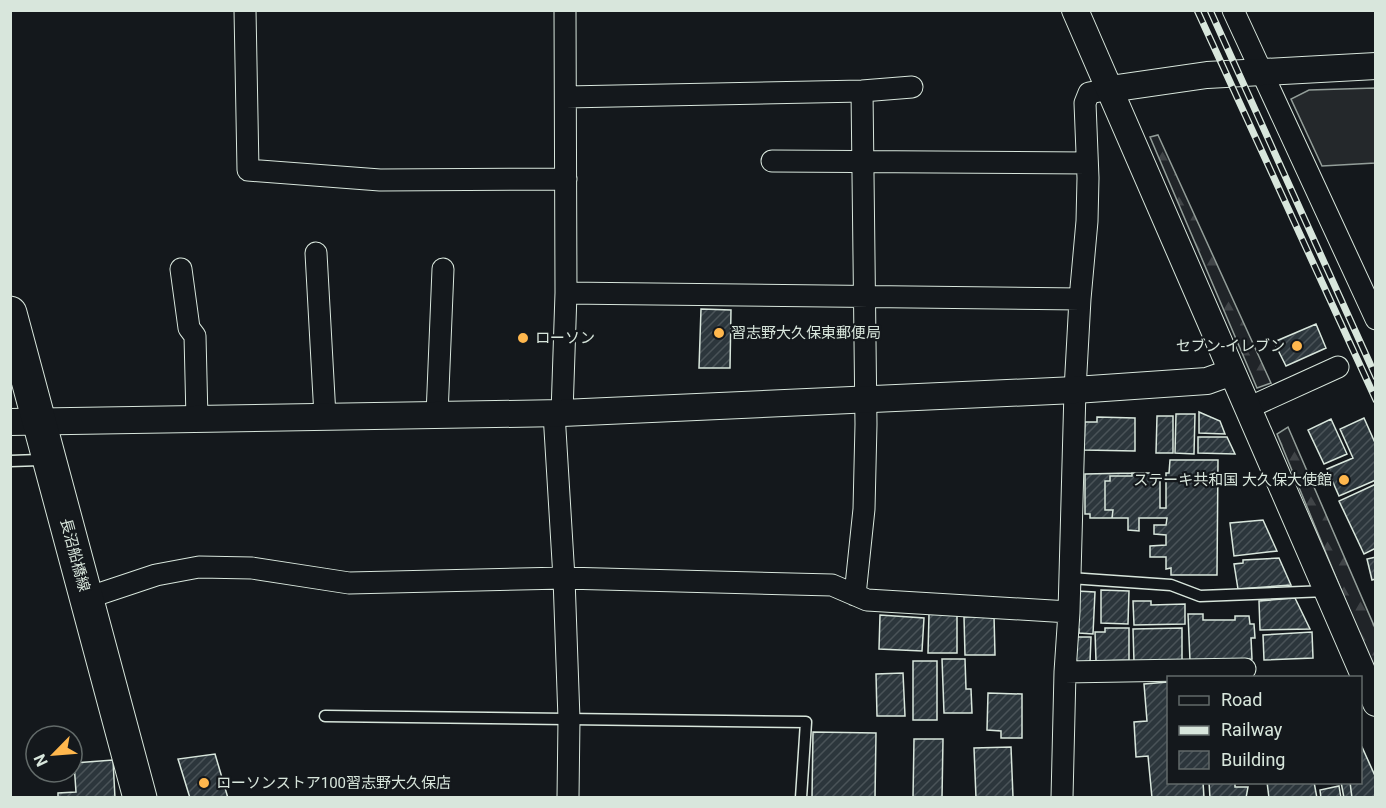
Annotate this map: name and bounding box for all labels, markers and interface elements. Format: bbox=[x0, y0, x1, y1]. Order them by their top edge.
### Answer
place label: 習志野大久保東郵便局 bbox=[731, 324, 881, 342]
marker: 習志野大久保東郵便局 bbox=[712, 326, 726, 340]
place label: ローソン bbox=[535, 329, 595, 347]
marker: ローソン bbox=[516, 331, 530, 345]
place label: セブン-イレブン bbox=[1176, 337, 1285, 355]
marker: セブン-イレブン bbox=[1290, 339, 1304, 353]
place label: ステーキ共和国 大久保大使館 bbox=[1133, 471, 1332, 489]
marker: ステーキ共和国 大久保大使館 bbox=[1337, 473, 1351, 487]
street label: 長沼船橋線 bbox=[57, 516, 93, 594]
legend bbox=[1167, 676, 1362, 784]
text: Road bbox=[1221, 689, 1262, 710]
text: Railway bbox=[1221, 719, 1283, 740]
north arrow bbox=[24, 724, 84, 784]
text: Building bbox=[1221, 749, 1285, 770]
text: N bbox=[30, 751, 52, 769]
place label: ローソンストア100習志野大久保店 bbox=[216, 774, 451, 792]
marker: ローソンストア100習志野大久保店 bbox=[197, 776, 211, 790]

